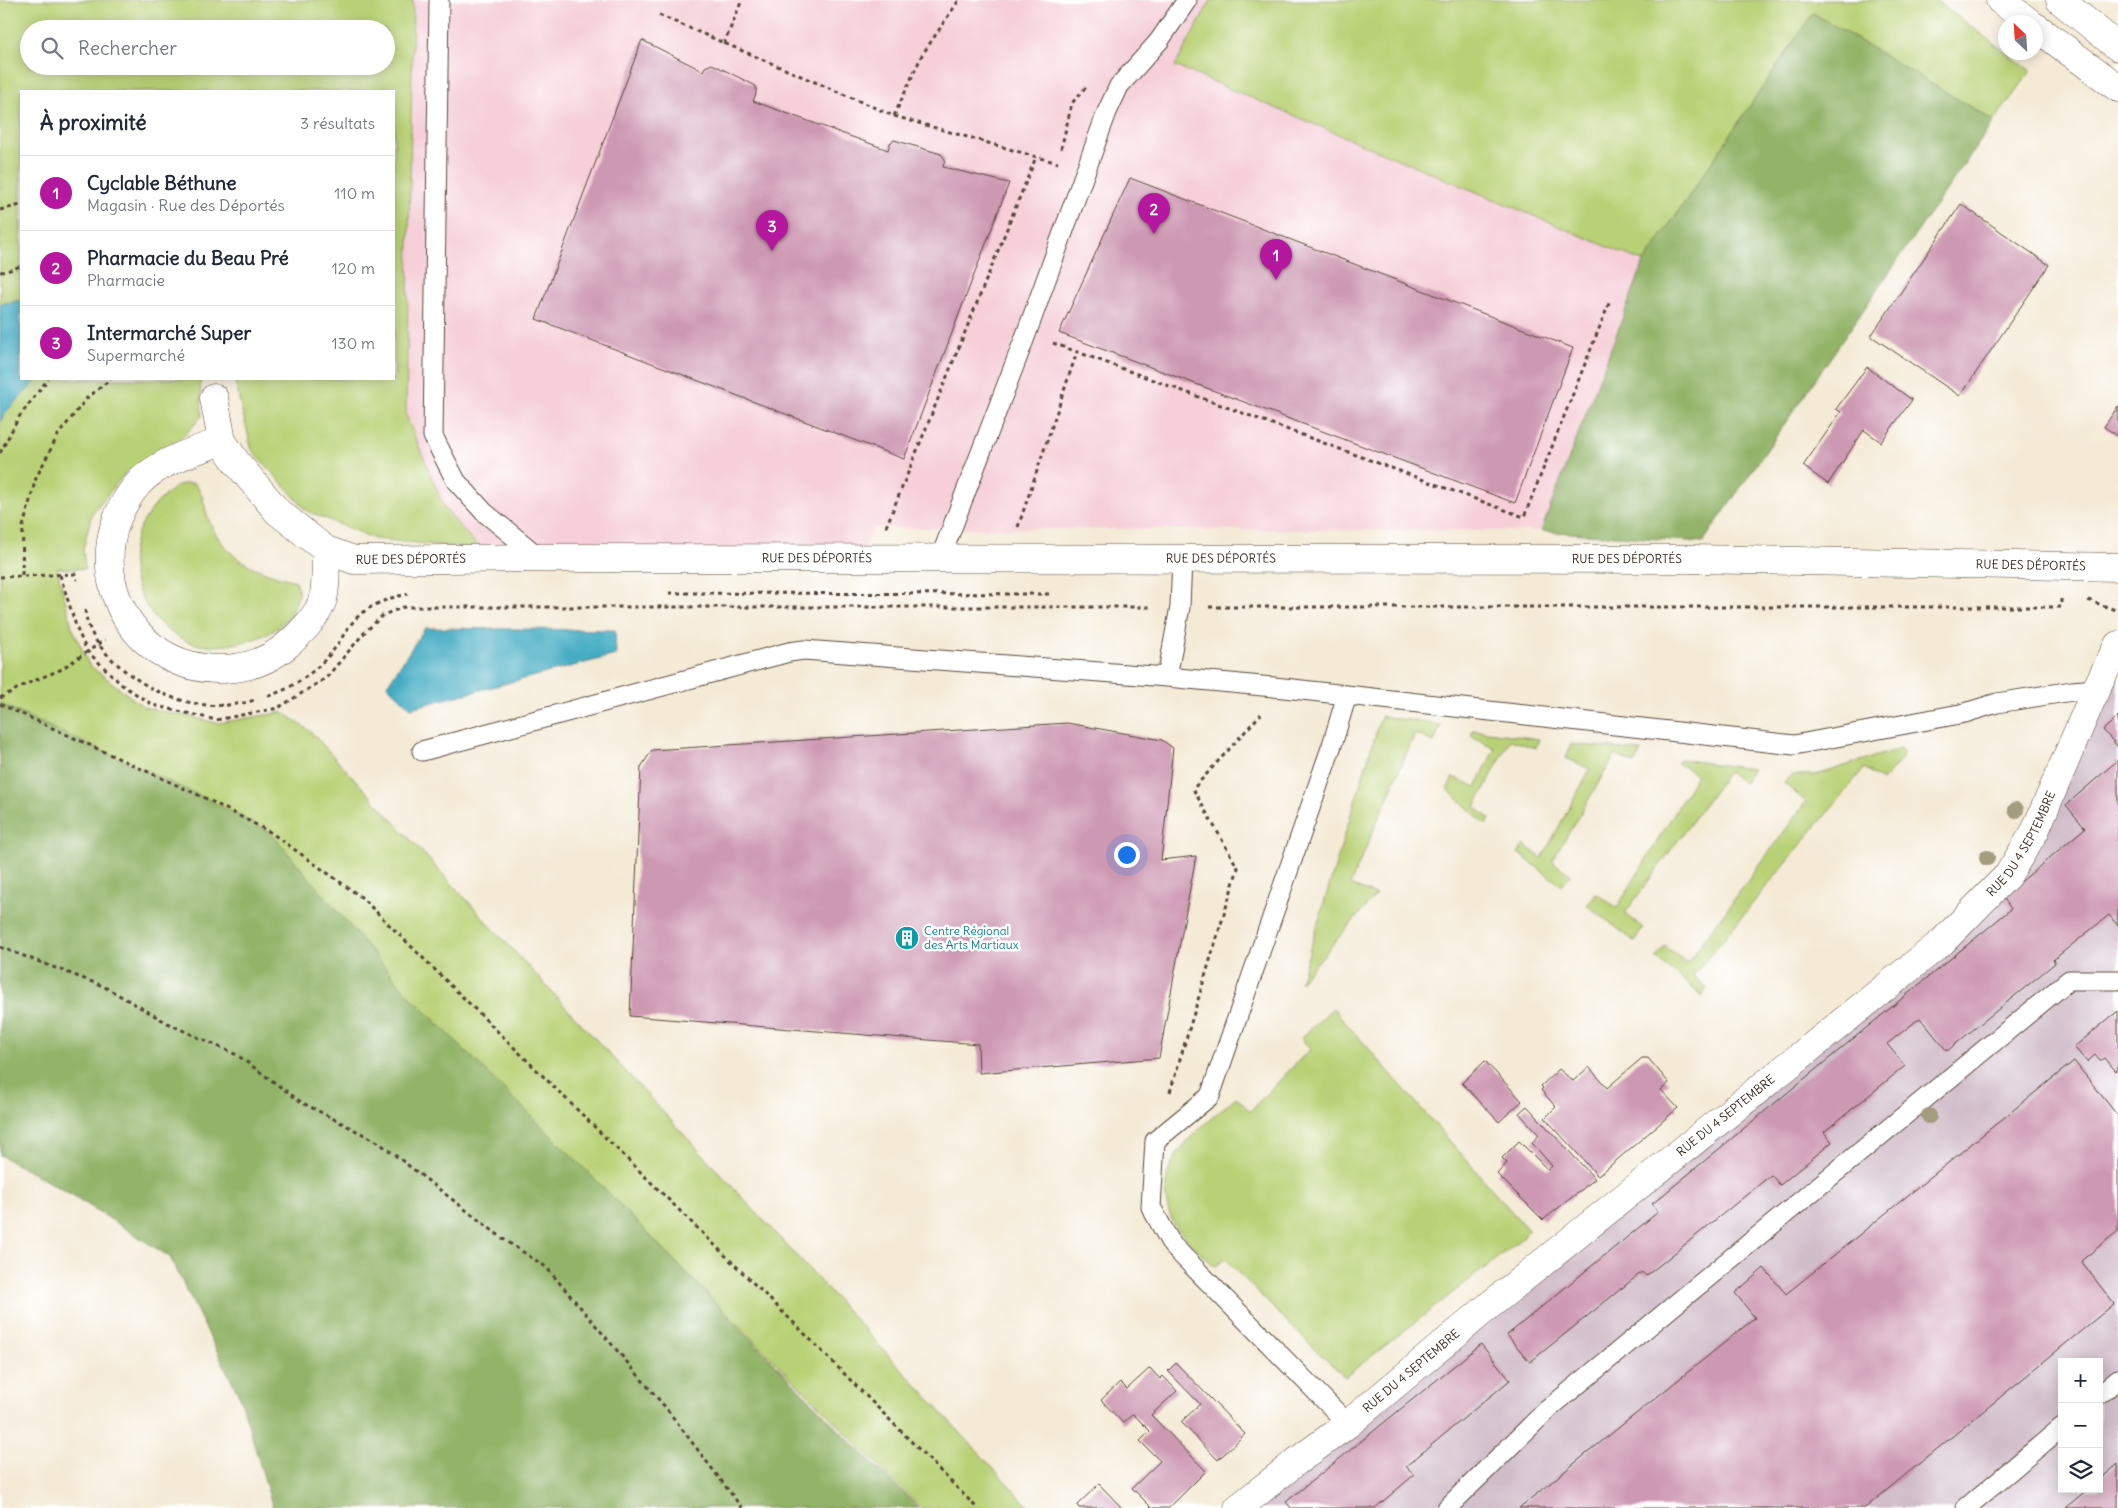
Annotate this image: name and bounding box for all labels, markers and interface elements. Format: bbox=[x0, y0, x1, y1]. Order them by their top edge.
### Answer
north arrow bbox=[1998, 15, 2043, 60]
search box bbox=[20, 20, 395, 75]
icon: search bbox=[38, 34, 66, 62]
text: Rechercher bbox=[78, 36, 177, 60]
text: À proximité bbox=[40, 109, 147, 136]
text: 3 résultats bbox=[300, 113, 375, 133]
text: Cyclable Béthune bbox=[87, 171, 237, 195]
text: 1 bbox=[53, 183, 59, 203]
text: 110 m bbox=[334, 183, 375, 203]
pin: 2 bbox=[1138, 193, 1170, 234]
text: Magasin · Rue des Déportés bbox=[87, 195, 285, 215]
pin: 3 bbox=[756, 210, 788, 251]
pin: 1 bbox=[1260, 239, 1292, 280]
text: Pharmacie du Beau Pré bbox=[87, 246, 289, 270]
text: 2 bbox=[52, 258, 60, 278]
text: 120 m bbox=[332, 258, 375, 278]
text: Pharmacie bbox=[87, 270, 165, 290]
text: Intermarché Super bbox=[87, 321, 251, 345]
text: 3 bbox=[51, 333, 61, 353]
text: 130 m bbox=[331, 333, 375, 353]
text: Supermarché bbox=[87, 345, 185, 365]
street label: RUE DES DÉPORTÉS bbox=[762, 550, 872, 565]
street label: RUE DES DÉPORTÉS bbox=[356, 551, 466, 567]
street label: RUE DES DÉPORTÉS bbox=[1166, 551, 1276, 566]
street label: RUE DES DÉPORTÉS bbox=[1572, 551, 1682, 566]
street label: RUE DES DÉPORTÉS bbox=[1975, 556, 2086, 573]
street label: RUE DU 4 SEPTEMBRE bbox=[1983, 789, 2058, 899]
your location bbox=[1114, 842, 1140, 868]
place label: Centre Régional des Arts Martiaux bbox=[924, 923, 1019, 952]
building icon: Centre Régional des Arts Martiaux bbox=[894, 925, 920, 951]
street label: RUE DU 4 SEPTEMBRE bbox=[1673, 1071, 1778, 1159]
street label: RUE DU 4 SEPTEMBRE bbox=[1359, 1326, 1462, 1415]
map controls bbox=[2058, 1358, 2103, 1493]
button: + bbox=[2058, 1358, 2103, 1403]
button: − bbox=[2058, 1403, 2103, 1448]
button: layers bbox=[2058, 1448, 2103, 1493]

